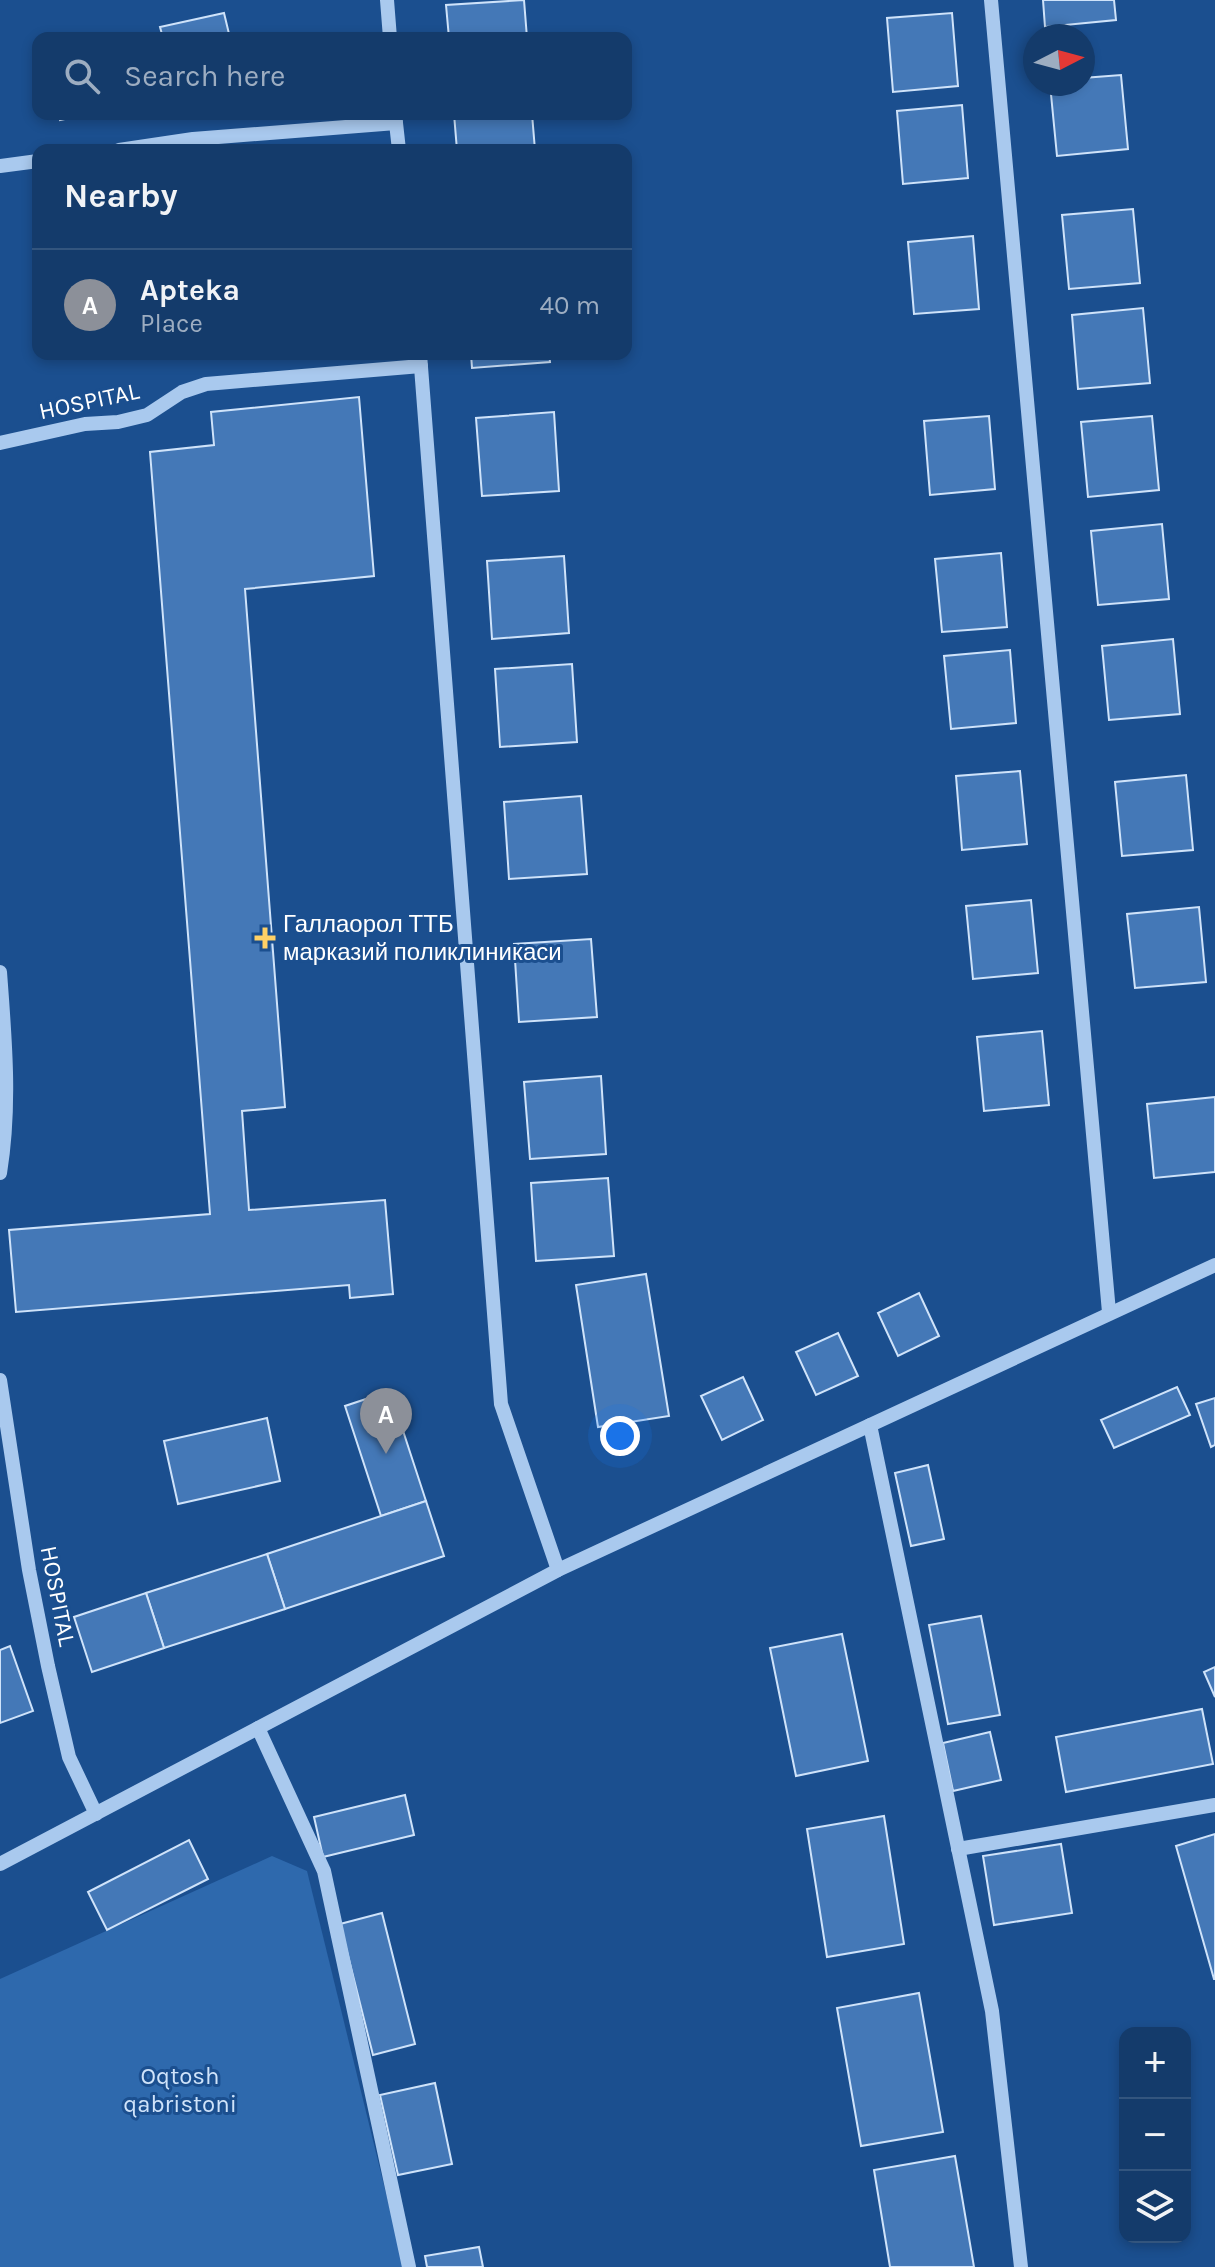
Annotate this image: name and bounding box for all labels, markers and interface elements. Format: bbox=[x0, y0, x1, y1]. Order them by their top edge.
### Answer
north arrow bbox=[1023, 24, 1095, 96]
search box bbox=[32, 32, 632, 120]
icon: search bbox=[60, 54, 104, 98]
text: Search here bbox=[124, 58, 285, 94]
text: Nearby bbox=[64, 176, 178, 216]
text: Apteka bbox=[140, 272, 240, 308]
text: A bbox=[82, 290, 98, 321]
text: 40 m bbox=[540, 290, 600, 321]
text: Place bbox=[140, 308, 203, 339]
street label: HOSPITAL bbox=[36, 377, 143, 425]
place label: Галлаорол ТТБ марказий поликлиникаси bbox=[283, 910, 562, 966]
marker: Галлаорол ТТБ марказий поликлиникаси bbox=[254, 927, 276, 949]
pin: A bbox=[360, 1388, 412, 1454]
your location bbox=[600, 1416, 640, 1456]
street label: HOSPITAL bbox=[35, 1543, 82, 1650]
map controls bbox=[1119, 2027, 1191, 2243]
button: + bbox=[1119, 2027, 1191, 2099]
park label: Oqtosh qabristoni bbox=[123, 2062, 237, 2118]
button: − bbox=[1119, 2099, 1191, 2171]
button: layers bbox=[1119, 2171, 1191, 2243]

